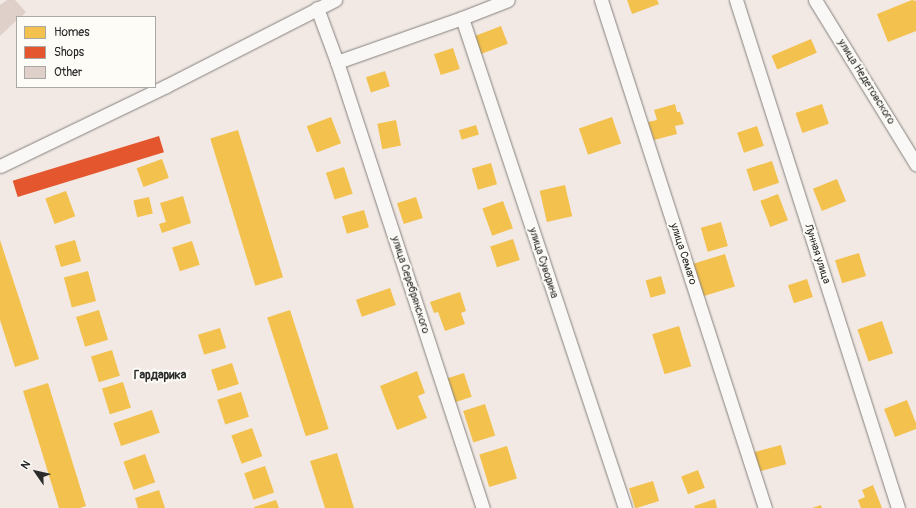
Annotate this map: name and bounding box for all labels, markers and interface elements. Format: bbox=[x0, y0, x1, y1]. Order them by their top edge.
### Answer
legend bbox=[16, 16, 156, 88]
text: Homes bbox=[54, 25, 90, 40]
street label: улица Недетовского bbox=[834, 37, 898, 127]
text: Shops bbox=[54, 45, 84, 60]
text: Other bbox=[54, 65, 82, 80]
street label: улица Семаго bbox=[667, 222, 699, 286]
street label: Лунная улица bbox=[801, 222, 833, 286]
street label: улица Суворина bbox=[525, 226, 561, 300]
street label: улица Серебрянского bbox=[388, 235, 432, 335]
district label: Гардарика bbox=[134, 369, 186, 383]
north arrow bbox=[16, 452, 56, 492]
text: N bbox=[18, 458, 33, 472]

